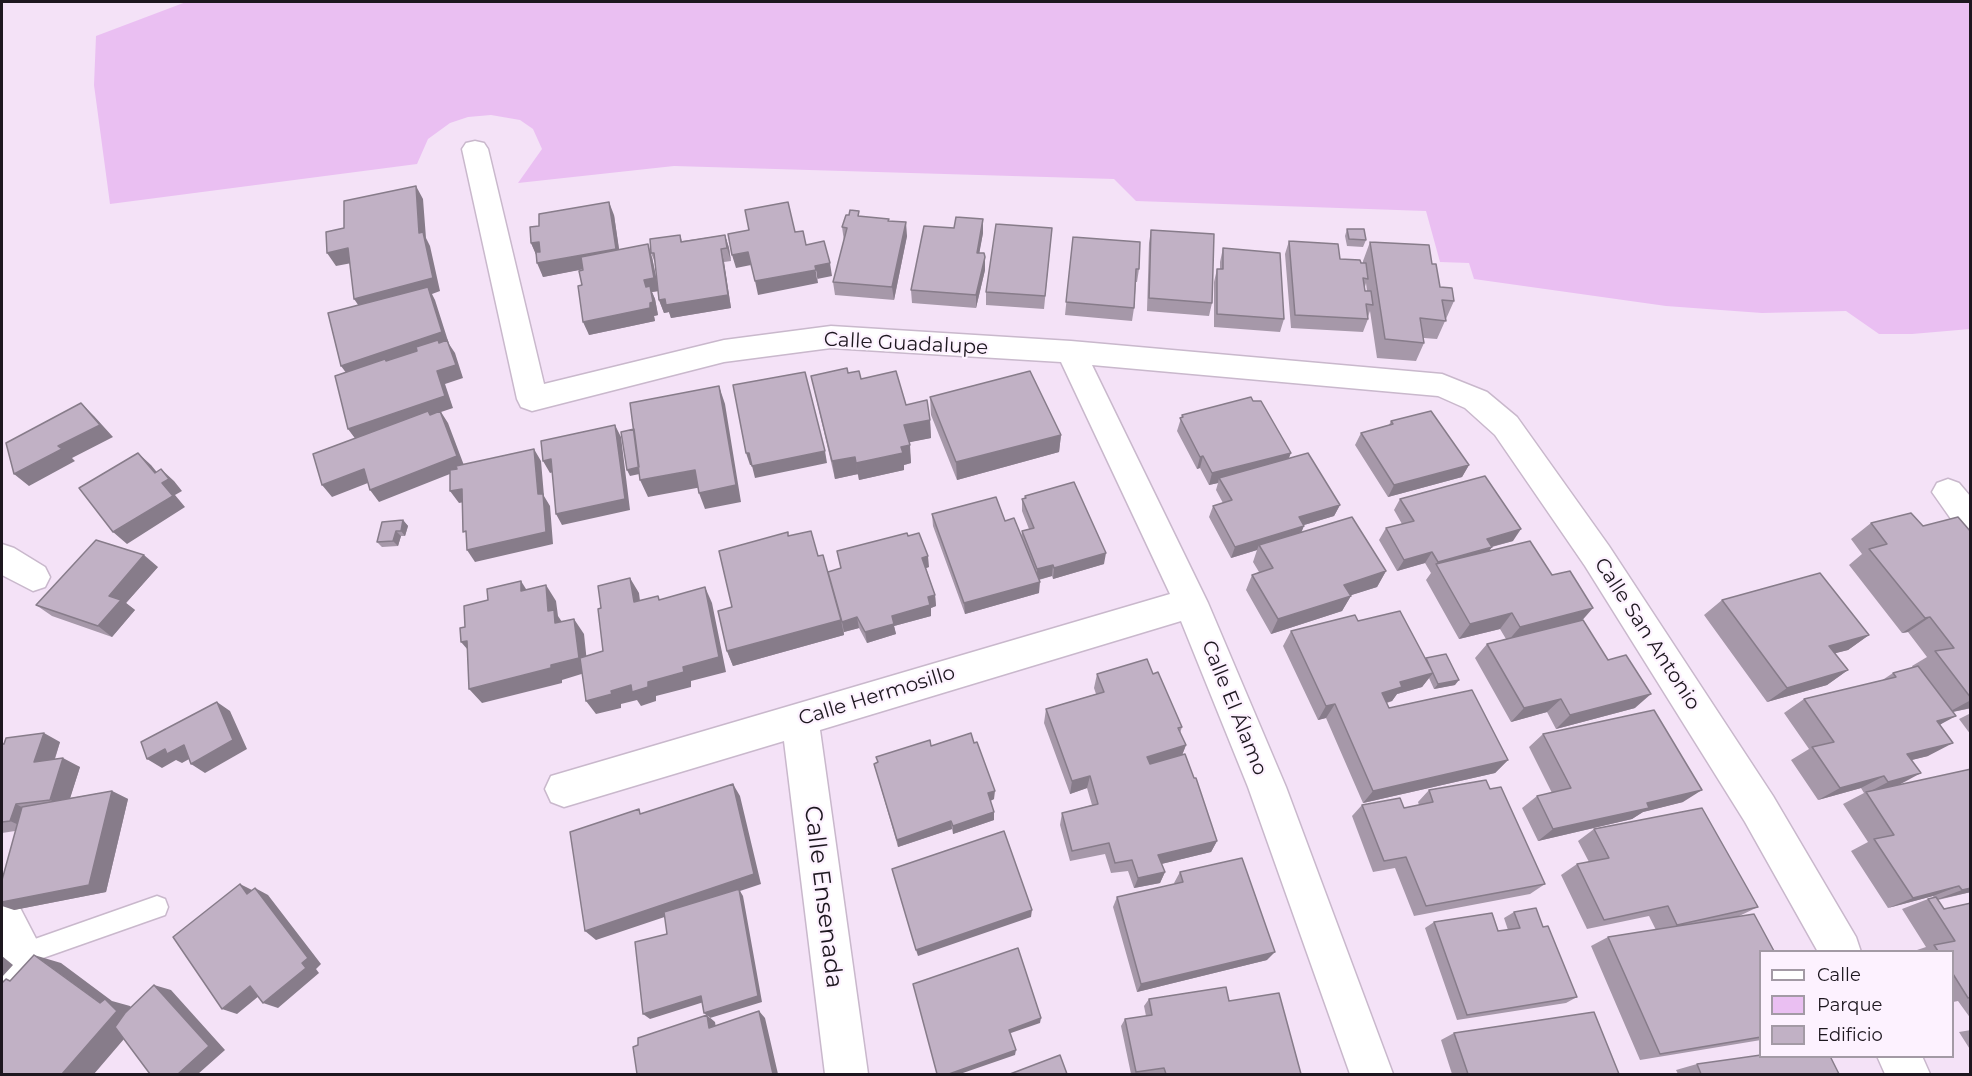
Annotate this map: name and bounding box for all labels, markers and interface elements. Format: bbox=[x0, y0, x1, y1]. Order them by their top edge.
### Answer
street label: Calle Guadalupe bbox=[823, 328, 989, 360]
street label: Calle San Antonio bbox=[1589, 554, 1705, 714]
street label: Calle El Álamo bbox=[1196, 637, 1272, 779]
street label: Calle Hermosillo bbox=[796, 661, 958, 731]
street label: Calle Ensenada bbox=[797, 804, 849, 990]
legend bbox=[1759, 950, 1954, 1058]
text: Calle bbox=[1817, 964, 1861, 986]
text: Parque bbox=[1817, 994, 1882, 1016]
text: Edificio bbox=[1817, 1024, 1883, 1046]

